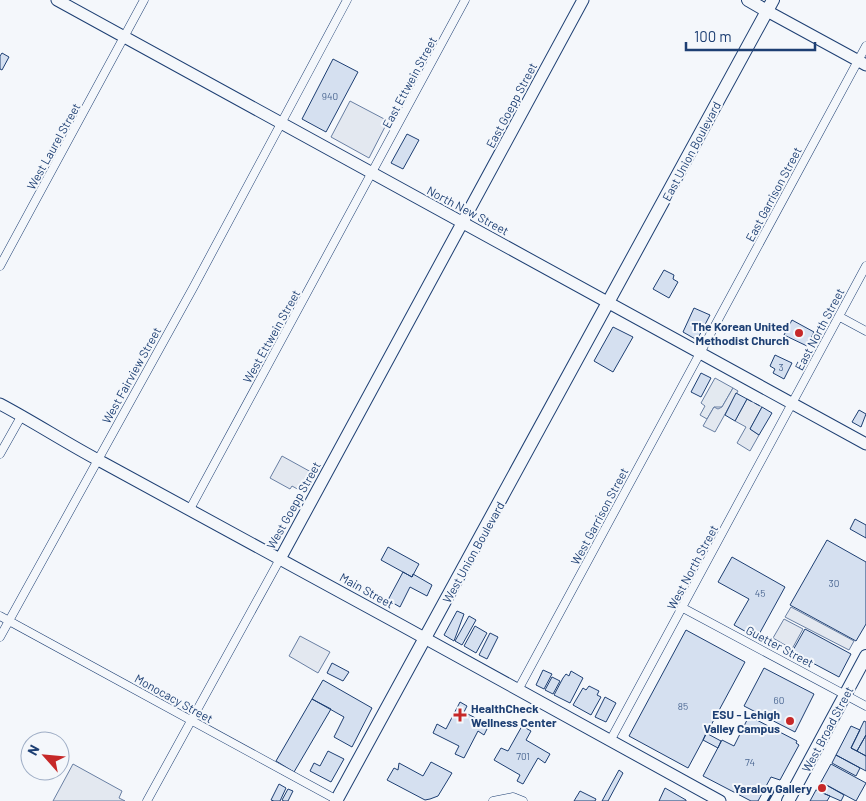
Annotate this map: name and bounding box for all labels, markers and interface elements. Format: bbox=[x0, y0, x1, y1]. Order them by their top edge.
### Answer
scale bar bbox=[686, 20, 815, 52]
text: 100 m bbox=[694, 27, 732, 45]
street label: East Ettwein Street bbox=[379, 34, 439, 130]
street label: East Goepp Street bbox=[483, 60, 539, 150]
house number: 940 bbox=[322, 90, 338, 102]
street label: East Union Boulevard bbox=[659, 99, 723, 203]
street label: West Laurel Street bbox=[23, 100, 83, 192]
street label: East Garrison Street bbox=[742, 144, 804, 244]
street label: North New Street bbox=[425, 183, 511, 237]
street label: East North Street bbox=[791, 285, 847, 373]
street label: West Ettwein Street bbox=[240, 287, 302, 385]
place label: The Korean United Methodist Church bbox=[692, 319, 789, 347]
street label: West Fairview Street bbox=[99, 324, 163, 426]
marker: The Korean United Methodist Church bbox=[793, 327, 805, 339]
house number: 3 bbox=[778, 361, 784, 373]
street label: West Goepp Street bbox=[263, 459, 323, 551]
street label: West Garrison Street bbox=[567, 465, 631, 567]
street label: West Union Boulevard bbox=[439, 499, 507, 605]
street label: West North Street bbox=[664, 522, 720, 612]
street label: Main Street bbox=[338, 569, 396, 611]
house number: 30 bbox=[829, 577, 839, 589]
house number: 45 bbox=[755, 587, 765, 599]
street label: Guetter Street bbox=[744, 622, 816, 670]
street label: Monocacy Street bbox=[132, 671, 216, 725]
street label: West Broad Street bbox=[799, 684, 855, 774]
house number: 60 bbox=[774, 694, 784, 706]
house number: 85 bbox=[678, 700, 688, 712]
place label: HealthCheck Wellness Center bbox=[471, 701, 557, 729]
place label: ESU - Lehigh Valley Campus bbox=[703, 707, 780, 735]
marker: HealthCheck Wellness Center bbox=[453, 708, 467, 722]
marker: ESU - Lehigh Valley Campus bbox=[784, 715, 796, 727]
north arrow bbox=[20, 731, 70, 781]
text: N bbox=[23, 742, 43, 758]
house number: 701 bbox=[516, 750, 530, 762]
house number: 74 bbox=[745, 756, 755, 768]
place label: Yaralov Gallery bbox=[733, 781, 812, 795]
marker: Yaralov Gallery bbox=[816, 782, 828, 794]

